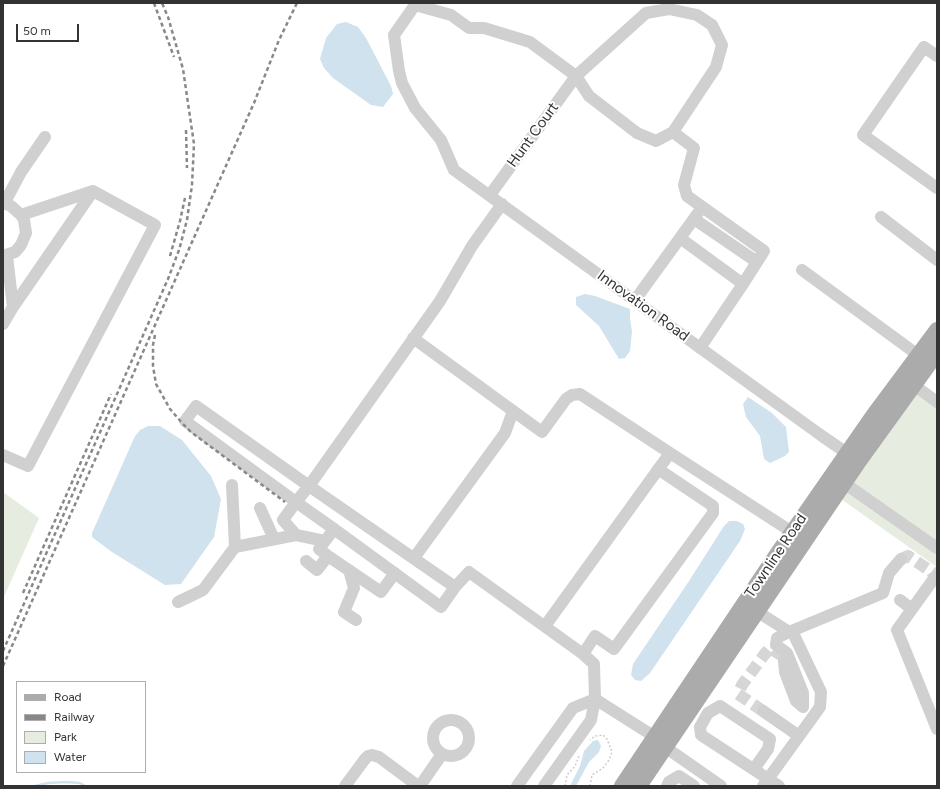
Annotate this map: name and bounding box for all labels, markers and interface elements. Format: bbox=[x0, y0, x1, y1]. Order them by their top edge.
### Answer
scale bar bbox=[18, 16, 81, 42]
text: 50 m bbox=[23, 24, 51, 38]
street label: Hunt Court bbox=[503, 99, 563, 171]
street label: Innovation Road bbox=[594, 267, 692, 345]
street label: Townline Road bbox=[741, 511, 811, 601]
legend bbox=[16, 681, 146, 773]
text: Road bbox=[54, 690, 82, 704]
text: Railway bbox=[54, 710, 95, 724]
text: Park bbox=[54, 730, 77, 744]
text: Water bbox=[54, 750, 86, 764]

